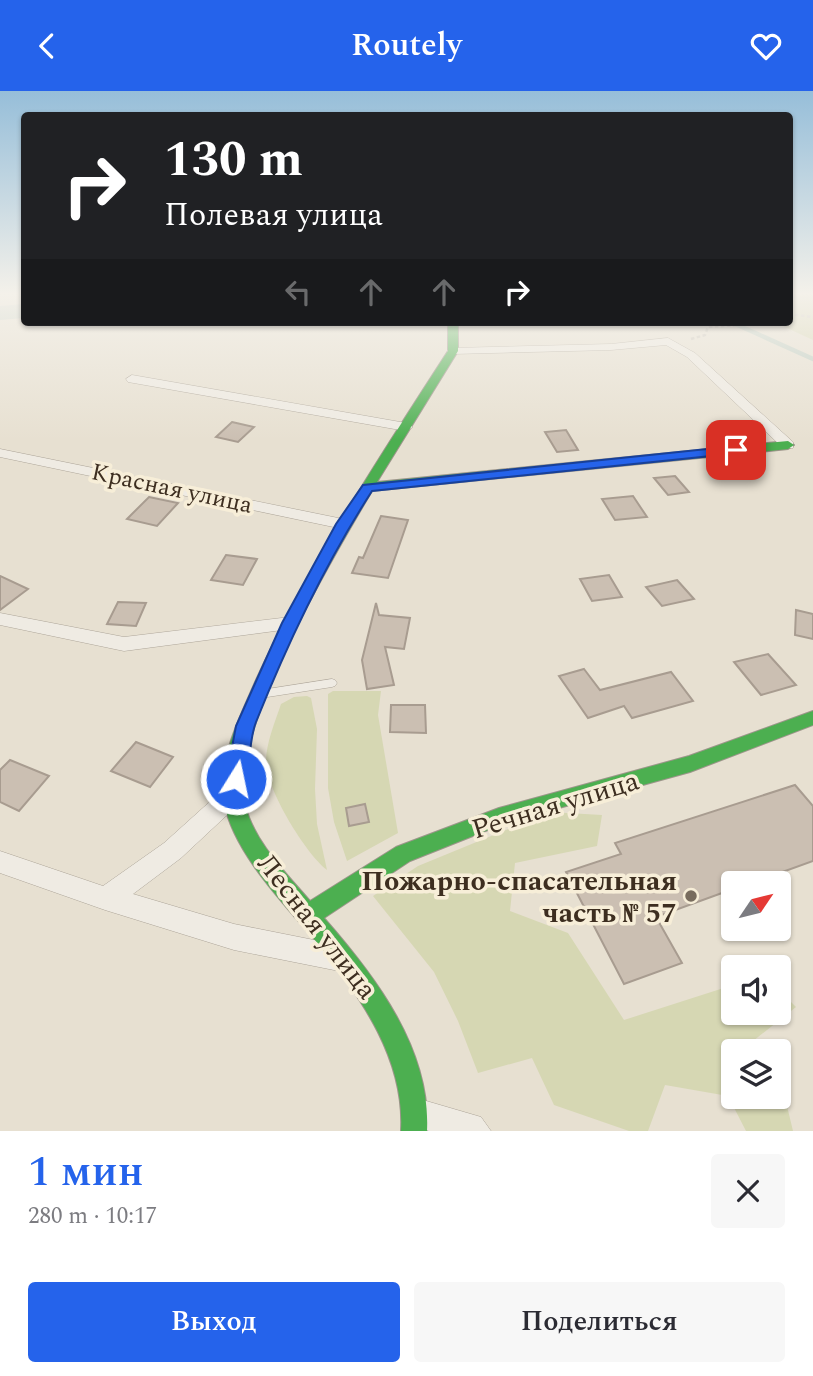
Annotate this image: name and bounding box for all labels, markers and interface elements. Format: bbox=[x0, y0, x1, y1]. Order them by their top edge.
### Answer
text: Routely bbox=[351, 21, 462, 70]
icon: back bbox=[28, 27, 66, 65]
icon: heart bbox=[747, 27, 785, 65]
text: 130 m bbox=[164, 123, 303, 198]
icon: right bbox=[49, 140, 140, 231]
text: Полевая улица bbox=[164, 191, 383, 240]
icon: left bbox=[279, 273, 317, 311]
icon: ahead bbox=[352, 273, 390, 311]
icon: ahead bbox=[425, 273, 463, 311]
icon: right bbox=[498, 273, 536, 311]
pin bbox=[706, 420, 766, 480]
icon: arrive bbox=[717, 431, 755, 469]
street label: Красная улица bbox=[88, 454, 256, 524]
position arrow bbox=[199, 742, 273, 816]
street label: Речная улица bbox=[466, 760, 645, 851]
street label: Лесная улица bbox=[246, 845, 388, 1009]
place label: Пожарно-спасательная часть № 57 bbox=[361, 860, 677, 935]
north arrow bbox=[721, 871, 791, 941]
map controls bbox=[721, 871, 791, 1109]
marker: Пожарно-спасательная часть № 57 bbox=[683, 888, 699, 904]
button: sound bbox=[721, 955, 791, 1025]
button: layers bbox=[721, 1039, 791, 1109]
text: 1 мин bbox=[28, 1141, 143, 1204]
button: close bbox=[711, 1154, 785, 1228]
text: 280 m · 10:17 bbox=[28, 1199, 157, 1234]
button: Выход bbox=[28, 1282, 400, 1362]
button: Поделиться bbox=[414, 1282, 785, 1362]

